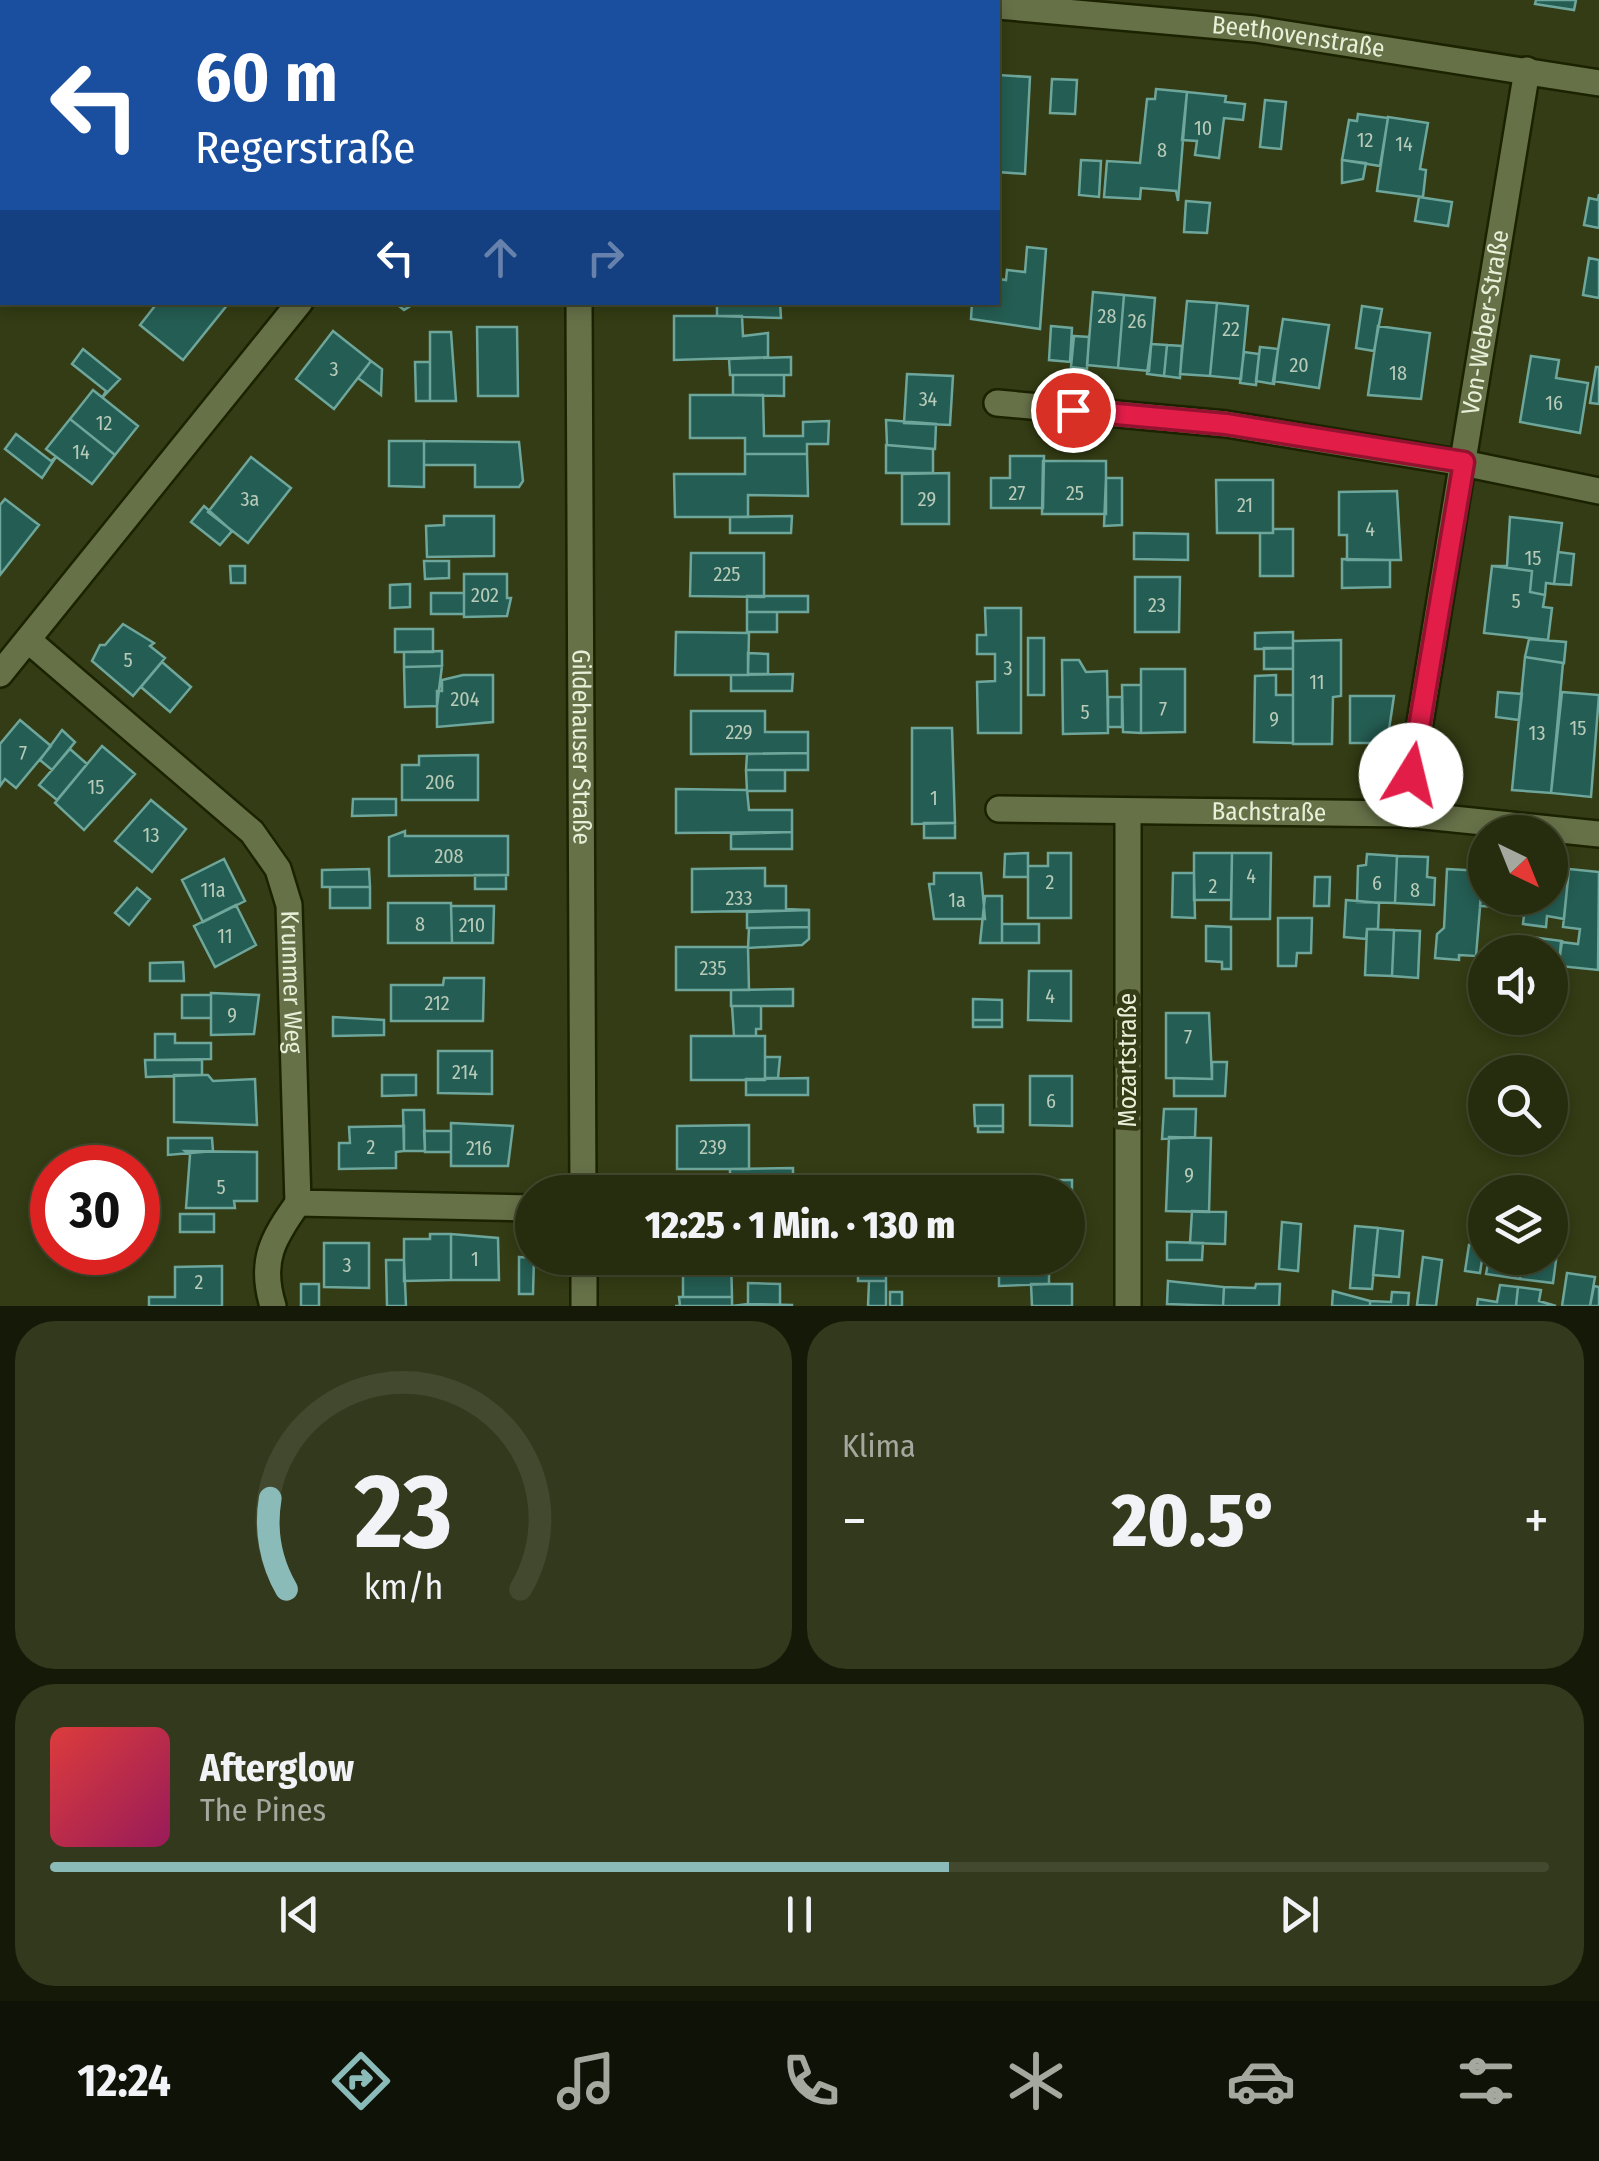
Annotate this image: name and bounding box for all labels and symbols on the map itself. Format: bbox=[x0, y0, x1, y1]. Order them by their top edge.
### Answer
street label: Beethovenstraße bbox=[1211, 10, 1387, 64]
house number: 10 bbox=[1194, 116, 1212, 140]
house number: 12 bbox=[1357, 128, 1373, 152]
house number: 14 bbox=[1395, 132, 1413, 156]
house number: 8 bbox=[1157, 138, 1167, 162]
street label: Von-Weber-Straße bbox=[1456, 228, 1516, 417]
house number: 28 bbox=[1098, 304, 1116, 328]
house number: 26 bbox=[1128, 309, 1146, 333]
house number: 22 bbox=[1222, 317, 1240, 341]
house number: 20 bbox=[1289, 353, 1309, 377]
house number: 3 bbox=[329, 357, 339, 381]
house number: 18 bbox=[1389, 361, 1407, 385]
pin bbox=[1031, 368, 1116, 453]
house number: 34 bbox=[919, 387, 938, 411]
house number: 16 bbox=[1545, 391, 1563, 415]
house number: 12 bbox=[96, 411, 112, 435]
house number: 14 bbox=[72, 440, 90, 464]
house number: 27 bbox=[1009, 481, 1025, 505]
house number: 25 bbox=[1066, 481, 1084, 505]
house number: 3a bbox=[241, 487, 259, 511]
house number: 29 bbox=[918, 487, 936, 511]
house number: 21 bbox=[1237, 493, 1253, 517]
house number: 4 bbox=[1365, 517, 1375, 541]
house number: 15 bbox=[1525, 546, 1541, 570]
house number: 225 bbox=[714, 562, 740, 586]
house number: 202 bbox=[471, 583, 499, 607]
house number: 5 bbox=[1511, 589, 1521, 613]
house number: 23 bbox=[1148, 593, 1166, 617]
house number: 5 bbox=[123, 648, 133, 672]
street label: Gildehauser Straße bbox=[566, 649, 596, 845]
house number: 3 bbox=[1003, 656, 1013, 680]
house number: 11 bbox=[1309, 670, 1325, 694]
house number: 204 bbox=[451, 687, 480, 711]
house number: 7 bbox=[1159, 697, 1167, 721]
house number: 5 bbox=[1080, 700, 1090, 724]
house number: 9 bbox=[1269, 707, 1279, 731]
house number: 15 bbox=[1570, 716, 1586, 740]
house number: 229 bbox=[725, 720, 753, 744]
house number: 13 bbox=[1529, 721, 1545, 745]
position arrow bbox=[1359, 723, 1463, 827]
house number: 7 bbox=[19, 741, 27, 765]
house number: 206 bbox=[425, 770, 455, 794]
house number: 15 bbox=[88, 775, 104, 799]
house number: 1 bbox=[930, 786, 938, 810]
street label: Bachstraße bbox=[1211, 797, 1327, 828]
north arrow bbox=[1468, 815, 1568, 915]
house number: 13 bbox=[143, 823, 159, 847]
house number: 208 bbox=[434, 844, 464, 868]
house number: 4 bbox=[1246, 864, 1256, 888]
house number: 2 bbox=[1046, 870, 1055, 894]
house number: 6 bbox=[1372, 871, 1382, 895]
house number: 2 bbox=[1209, 874, 1218, 898]
house number: 11a bbox=[200, 878, 226, 902]
house number: 8 bbox=[1410, 878, 1420, 902]
house number: 233 bbox=[726, 886, 752, 910]
house number: 1a bbox=[948, 888, 966, 912]
street label: Krummer Weg bbox=[274, 910, 308, 1054]
house number: 8 bbox=[415, 912, 425, 936]
house number: 210 bbox=[459, 913, 485, 937]
house number: 11 bbox=[217, 924, 233, 948]
house number: 235 bbox=[700, 956, 726, 980]
house number: 4 bbox=[1045, 984, 1055, 1008]
house number: 212 bbox=[425, 991, 450, 1015]
street label: Mozartstraße bbox=[1113, 993, 1143, 1127]
house number: 9 bbox=[227, 1003, 237, 1027]
house number: 7 bbox=[1184, 1025, 1192, 1049]
house number: 214 bbox=[452, 1060, 478, 1084]
house number: 6 bbox=[1046, 1089, 1056, 1113]
house number: 2 bbox=[367, 1135, 376, 1159]
house number: 239 bbox=[699, 1135, 727, 1159]
house number: 216 bbox=[466, 1136, 492, 1160]
speed limit sign: 30 bbox=[30, 1145, 160, 1275]
house number: 9 bbox=[1184, 1163, 1194, 1187]
house number: 5 bbox=[216, 1175, 226, 1199]
house number: 1 bbox=[471, 1247, 479, 1271]
house number: 3 bbox=[342, 1253, 352, 1277]
house number: 2 bbox=[195, 1270, 204, 1294]

